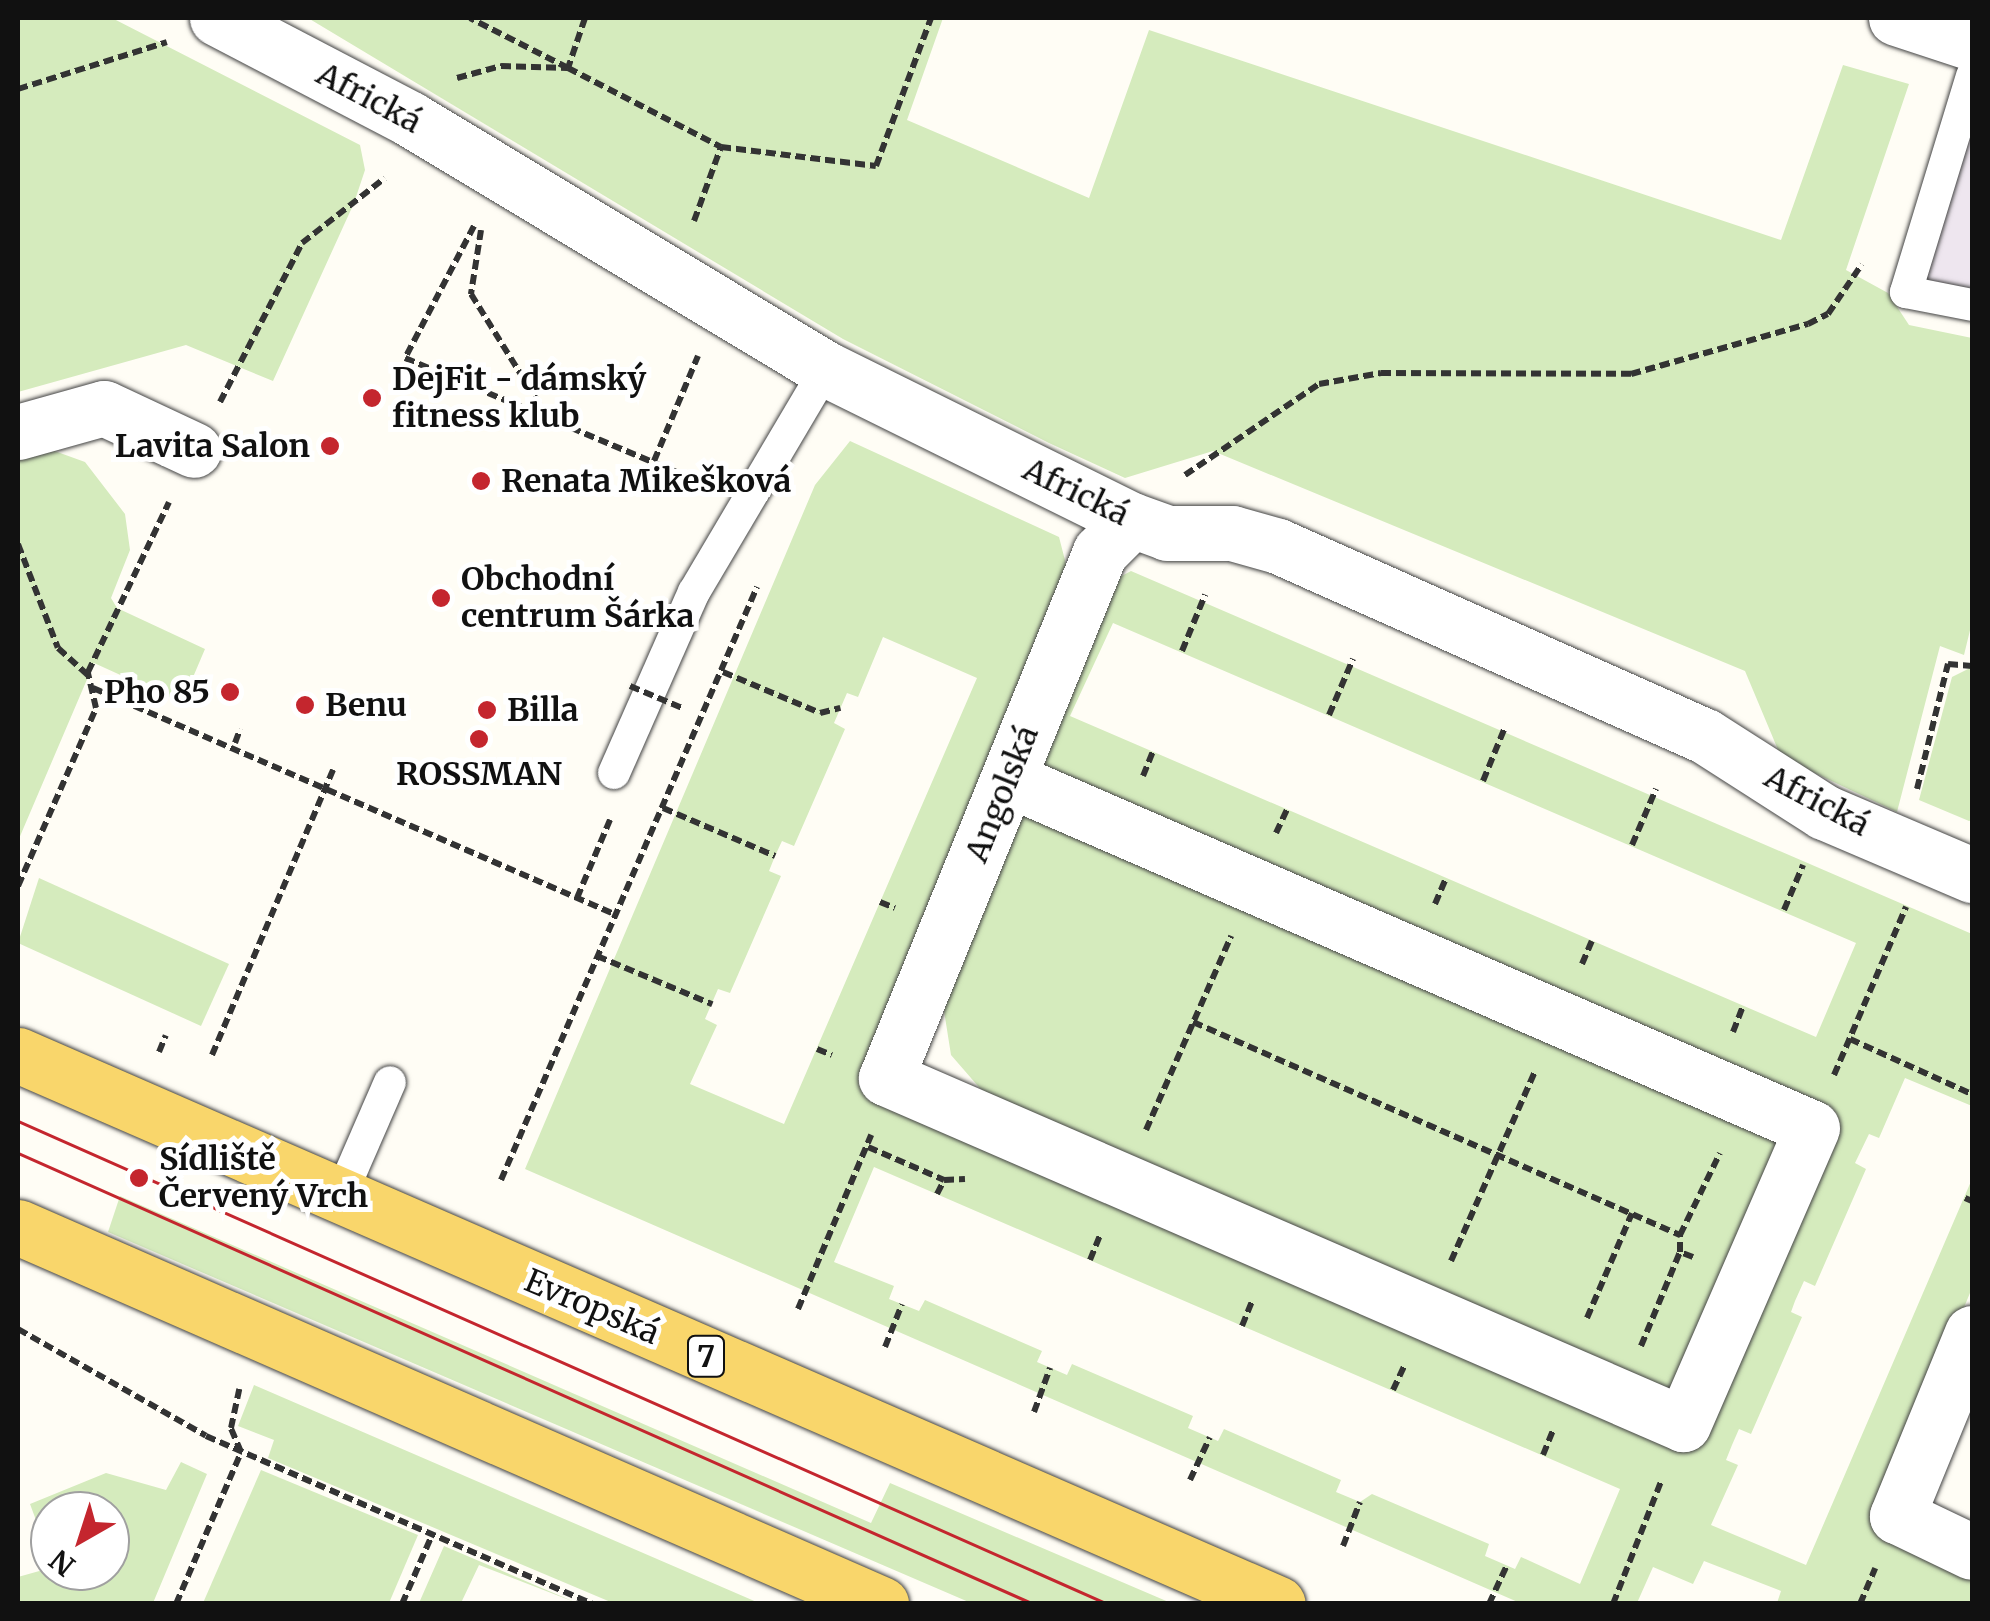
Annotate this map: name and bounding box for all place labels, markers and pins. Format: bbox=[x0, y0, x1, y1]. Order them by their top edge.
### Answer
place label: DejFit - dámský fitness klub bbox=[392, 361, 646, 436]
marker: DejFit - dámský fitness klub bbox=[361, 387, 383, 409]
place label: Lavita Salon bbox=[115, 427, 310, 465]
marker: Lavita Salon bbox=[319, 435, 341, 457]
place label: Renata Mikešková bbox=[501, 462, 791, 500]
marker: Renata Mikešková bbox=[470, 470, 492, 492]
place label: Obchodní centrum Šárka bbox=[461, 561, 694, 636]
marker: Obchodní centrum Šárka bbox=[430, 587, 452, 609]
place label: Pho 85 bbox=[104, 673, 210, 711]
marker: Pho 85 bbox=[219, 681, 241, 703]
place label: Benu bbox=[325, 686, 407, 724]
place label: Billa bbox=[507, 691, 579, 729]
marker: Benu bbox=[294, 694, 316, 716]
marker: Billa bbox=[476, 699, 498, 721]
marker: ROSSMAN bbox=[468, 728, 490, 750]
place label: ROSSMAN bbox=[396, 755, 562, 793]
place label: Sídliště Červený Vrch bbox=[159, 1141, 368, 1216]
marker: Sídliště Červený Vrch bbox=[128, 1167, 150, 1189]

